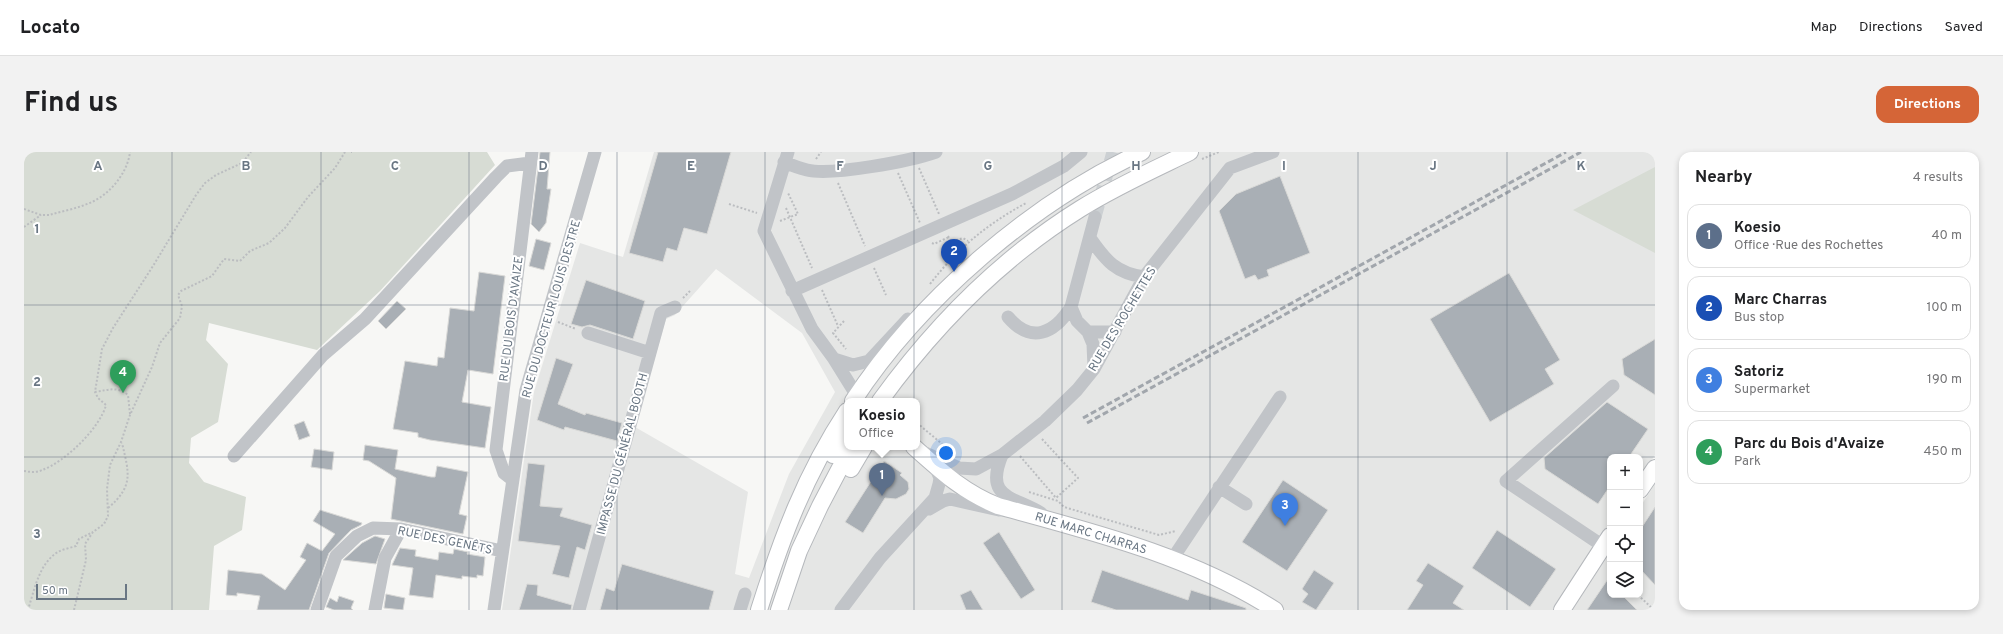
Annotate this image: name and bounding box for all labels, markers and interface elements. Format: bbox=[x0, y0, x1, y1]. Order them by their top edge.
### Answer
text: Locato bbox=[20, 16, 80, 40]
text: Map bbox=[1811, 19, 1837, 36]
text: Directions bbox=[1859, 19, 1923, 36]
text: Saved bbox=[1945, 19, 1983, 36]
text: Find us bbox=[24, 86, 118, 122]
button: Directions bbox=[1876, 86, 1979, 123]
text: A bbox=[93, 159, 103, 175]
text: B bbox=[242, 159, 251, 175]
text: C bbox=[391, 159, 399, 175]
text: D bbox=[538, 159, 548, 175]
text: E bbox=[687, 159, 695, 175]
text: F bbox=[836, 159, 844, 175]
text: G bbox=[984, 159, 993, 175]
text: H bbox=[1131, 159, 1141, 175]
text: I bbox=[1282, 159, 1286, 175]
text: J bbox=[1429, 159, 1437, 175]
text: K bbox=[1576, 159, 1586, 175]
text: Nearby bbox=[1695, 167, 1752, 189]
text: 4 results bbox=[1913, 170, 1963, 186]
street label: RUE DU DOCTEUR LOUIS DESTRE bbox=[519, 218, 585, 400]
text: Koesio bbox=[1734, 219, 1781, 238]
text: 1 bbox=[34, 222, 40, 238]
text: 1 bbox=[1706, 228, 1712, 244]
text: 40 m bbox=[1932, 228, 1962, 244]
text: Office · Rue des Rochettes bbox=[1734, 238, 1883, 254]
pin: 2 bbox=[941, 239, 967, 272]
street label: RUE DU BOIS D'AVAIZE bbox=[496, 256, 528, 383]
street label: RUE DES ROCHETTES bbox=[1085, 264, 1161, 375]
text: Marc Charras bbox=[1734, 291, 1827, 310]
text: 2 bbox=[1705, 300, 1713, 316]
text: 100 m bbox=[1926, 300, 1962, 316]
text: Bus stop bbox=[1734, 310, 1784, 326]
pin: 4 bbox=[110, 360, 136, 393]
text: Satoriz bbox=[1734, 363, 1784, 382]
street label: IMPASSE DU GÉNÉRAL BOOTH bbox=[594, 372, 652, 537]
text: 3 bbox=[1705, 372, 1713, 388]
text: 190 m bbox=[1927, 372, 1962, 388]
text: 2 bbox=[33, 375, 41, 391]
text: Supermarket bbox=[1734, 382, 1810, 398]
popup bbox=[844, 398, 920, 450]
text: Koesio bbox=[859, 407, 905, 426]
text: Office bbox=[859, 426, 894, 442]
text: Parc du Bois d'Avaize bbox=[1734, 435, 1884, 454]
your location bbox=[936, 443, 956, 463]
text: 4 bbox=[1705, 444, 1713, 460]
text: 450 m bbox=[1923, 444, 1962, 460]
map controls bbox=[1607, 454, 1643, 598]
button: + bbox=[1607, 454, 1643, 490]
text: Park bbox=[1734, 454, 1761, 470]
pin: 1 bbox=[869, 463, 895, 496]
button: − bbox=[1607, 490, 1643, 526]
pin: 3 bbox=[1272, 493, 1298, 526]
street label: RUE MARC CHARRAS bbox=[1033, 509, 1149, 559]
street label: RUE DES GENÊTS bbox=[396, 523, 494, 559]
button: locate bbox=[1607, 526, 1643, 562]
text: 3 bbox=[33, 527, 41, 543]
button: layers bbox=[1607, 562, 1643, 598]
scale bar bbox=[36, 582, 127, 601]
text: 50 m bbox=[42, 584, 68, 598]

